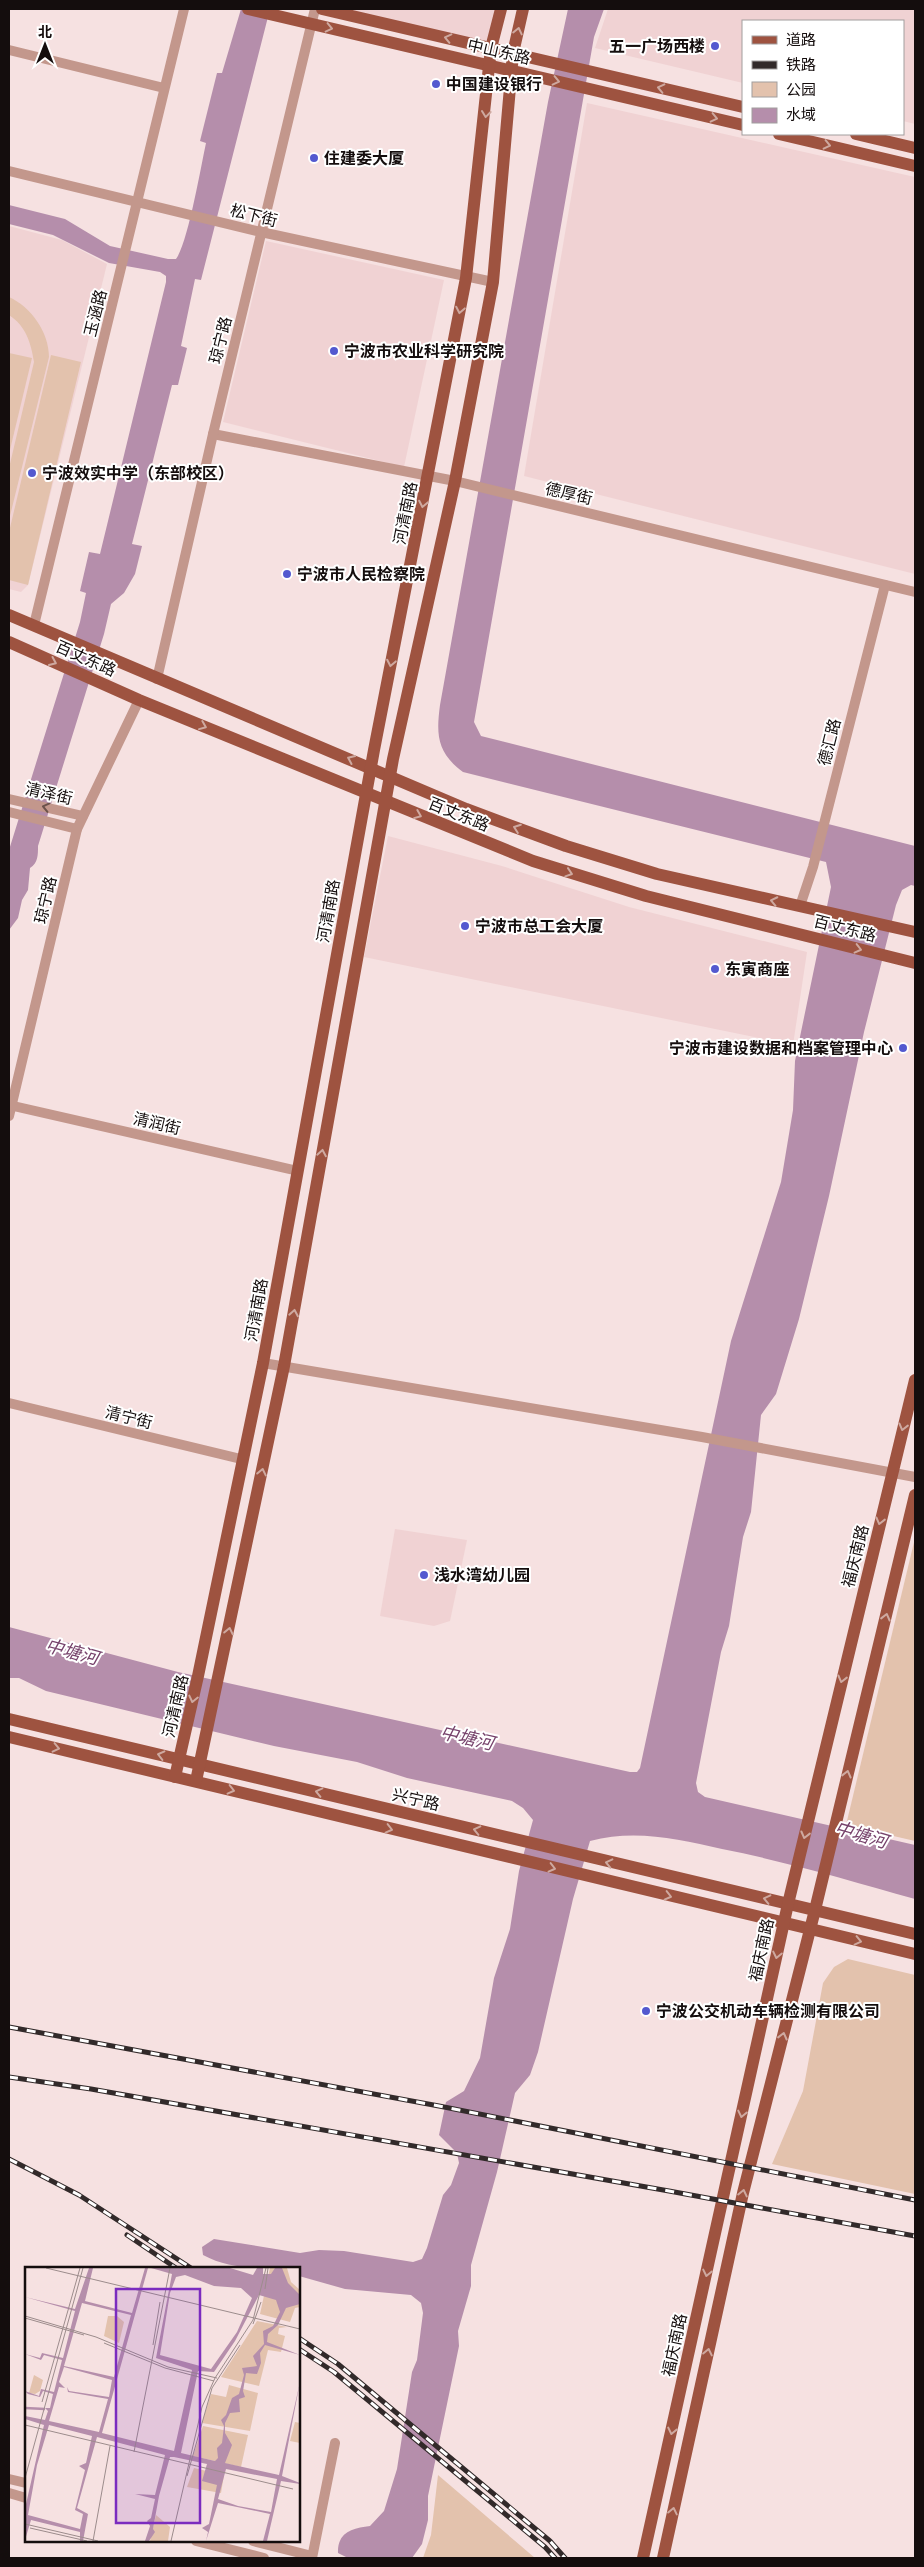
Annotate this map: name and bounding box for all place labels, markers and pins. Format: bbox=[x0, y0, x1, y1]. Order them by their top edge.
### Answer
place label: 五一广场西楼 bbox=[609, 37, 705, 56]
marker: 五一广场西楼 bbox=[709, 40, 721, 52]
place label: 中国建设银行 bbox=[446, 75, 542, 94]
marker: 中国建设银行 bbox=[430, 78, 442, 90]
place label: 住建委大厦 bbox=[324, 149, 404, 168]
marker: 住建委大厦 bbox=[308, 152, 320, 164]
place label: 宁波市农业科学研究院 bbox=[344, 342, 504, 361]
marker: 宁波市农业科学研究院 bbox=[328, 345, 340, 357]
place label: 宁波效实中学（东部校区） bbox=[42, 464, 234, 483]
marker: 宁波效实中学（东部校区） bbox=[26, 467, 38, 479]
place label: 宁波市人民检察院 bbox=[297, 565, 425, 584]
marker: 宁波市人民检察院 bbox=[281, 568, 293, 580]
place label: 宁波市总工会大厦 bbox=[475, 917, 603, 936]
marker: 宁波市总工会大厦 bbox=[459, 920, 471, 932]
place label: 东寅商座 bbox=[725, 960, 789, 979]
marker: 东寅商座 bbox=[709, 963, 721, 975]
place label: 宁波市建设数据和档案管理中心 bbox=[669, 1039, 893, 1058]
marker: 宁波市建设数据和档案管理中心 bbox=[897, 1042, 909, 1054]
place label: 浅水湾幼儿园 bbox=[434, 1566, 530, 1585]
marker: 浅水湾幼儿园 bbox=[418, 1569, 430, 1581]
place label: 宁波公交机动车辆检测有限公司 bbox=[656, 2002, 880, 2021]
marker: 宁波公交机动车辆检测有限公司 bbox=[640, 2005, 652, 2017]

